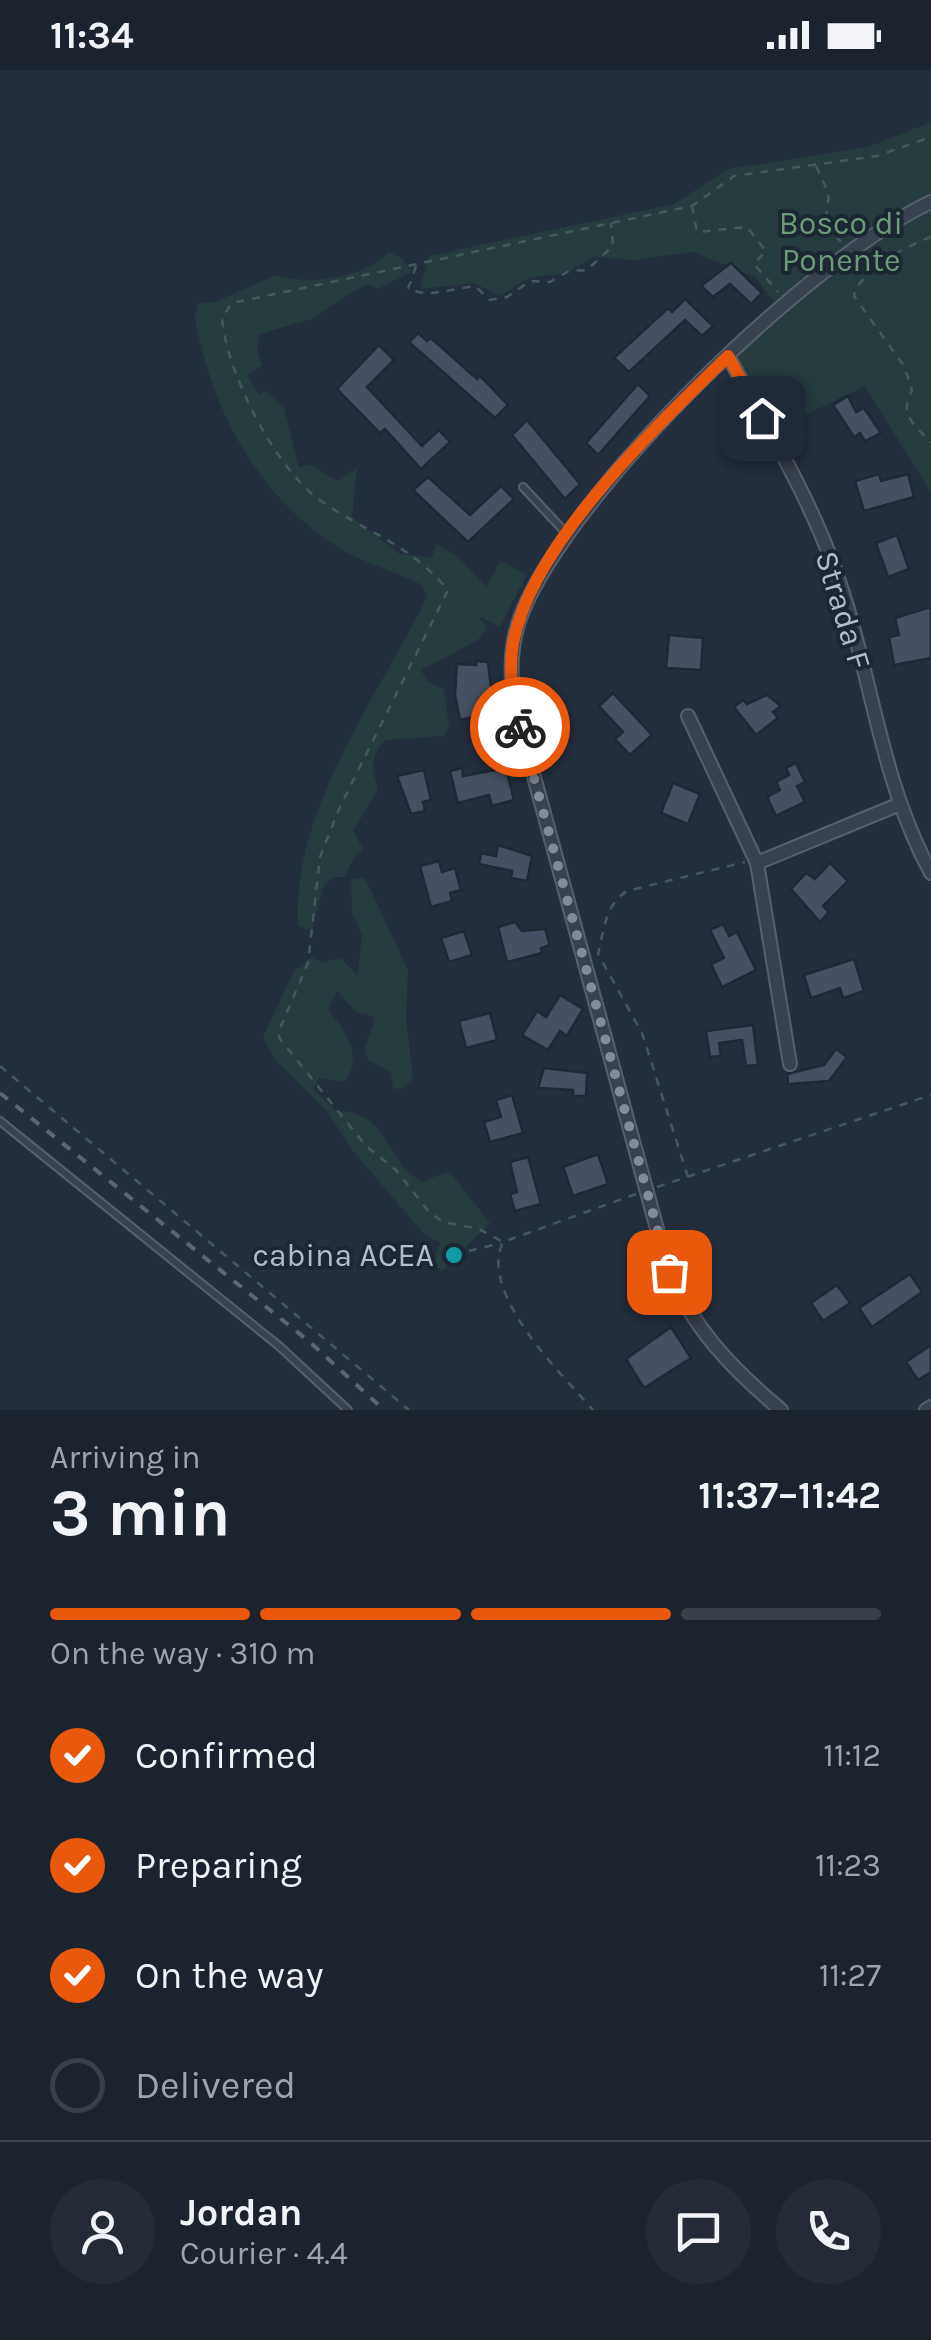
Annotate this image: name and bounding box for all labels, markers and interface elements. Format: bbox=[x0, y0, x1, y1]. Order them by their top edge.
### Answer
text: 11:34 bbox=[50, 13, 134, 58]
park label: Bosco di Ponente bbox=[779, 205, 903, 279]
pin bbox=[720, 376, 805, 461]
icon: home bbox=[735, 391, 790, 446]
street label: Strada F bbox=[808, 546, 878, 674]
courier bbox=[470, 677, 570, 777]
icon: bike bbox=[493, 700, 548, 755]
pin bbox=[627, 1230, 712, 1315]
place label: cabina ACEA bbox=[252, 1237, 434, 1274]
marker: cabina ACEA bbox=[443, 1244, 465, 1266]
icon: bag bbox=[642, 1245, 697, 1300]
text: Arriving in bbox=[50, 1439, 201, 1476]
text: 11:37–11:42 bbox=[698, 1473, 881, 1518]
text: 3 min bbox=[50, 1475, 230, 1551]
text: On the way · 310 m bbox=[50, 1635, 316, 1672]
icon: check bbox=[50, 1728, 105, 1783]
text: Confirmed bbox=[135, 1733, 318, 1778]
text: 11:12 bbox=[823, 1737, 881, 1774]
icon: check bbox=[50, 1838, 105, 1893]
text: Preparing bbox=[135, 1843, 302, 1888]
text: 11:23 bbox=[815, 1847, 881, 1884]
icon: check bbox=[50, 1948, 105, 2003]
text: On the way bbox=[135, 1953, 323, 1998]
text: 11:27 bbox=[819, 1957, 881, 1994]
text: Delivered bbox=[135, 2063, 296, 2108]
button: person bbox=[50, 2179, 155, 2284]
button: chat bbox=[646, 2179, 751, 2284]
button: phone bbox=[776, 2179, 881, 2284]
text: Jordan bbox=[180, 2190, 303, 2235]
text: Courier · 4.4 bbox=[180, 2235, 348, 2272]

